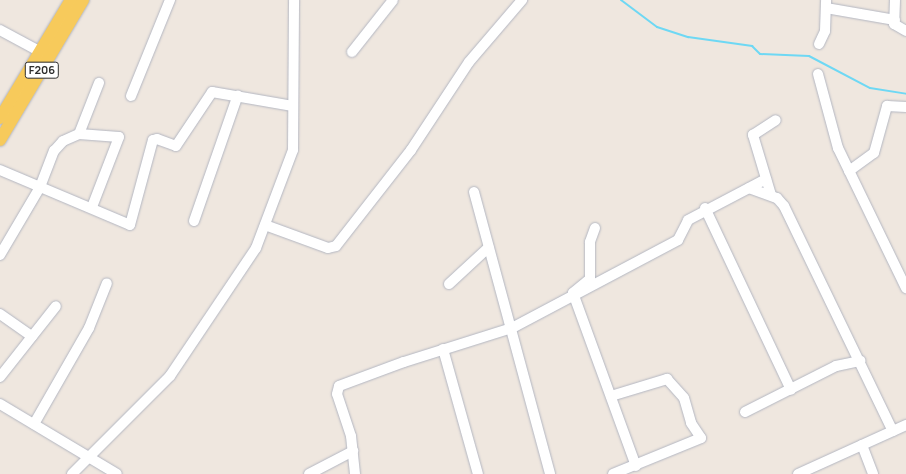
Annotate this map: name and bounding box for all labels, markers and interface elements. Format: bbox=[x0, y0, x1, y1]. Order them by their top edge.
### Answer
road number: F206 bbox=[24, 61, 60, 79]

